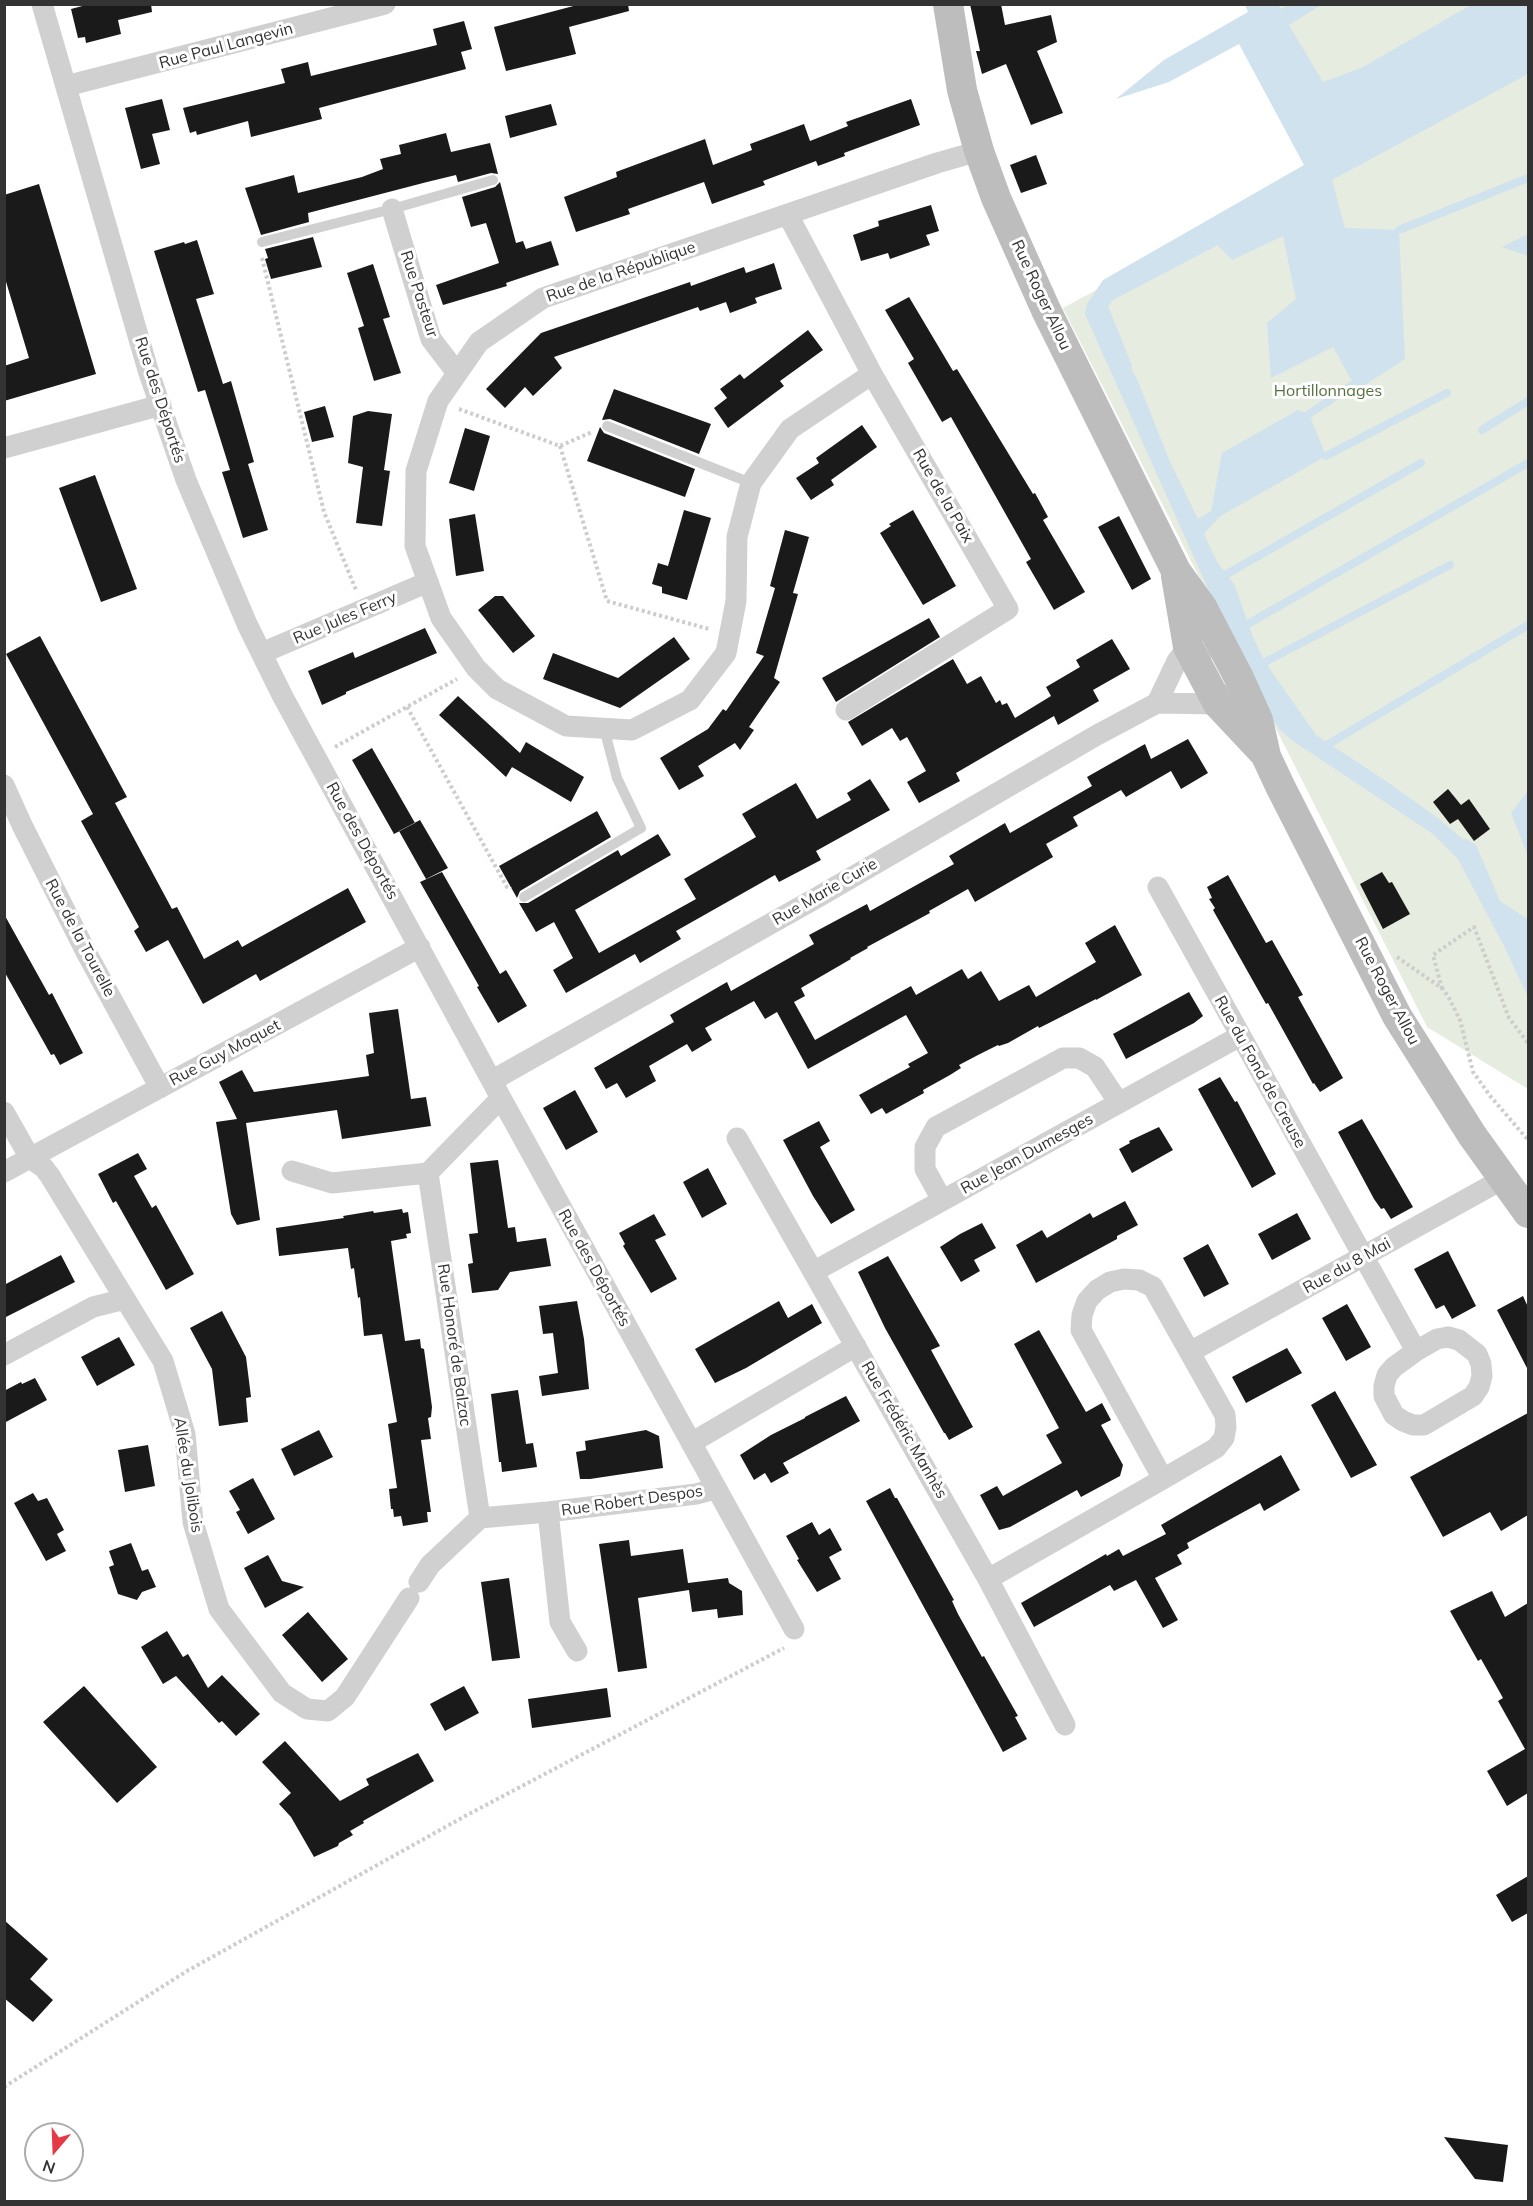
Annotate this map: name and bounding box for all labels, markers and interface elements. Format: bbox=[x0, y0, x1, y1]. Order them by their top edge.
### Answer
street label: Rue Paul Langevin bbox=[157, 19, 295, 73]
street label: Rue de la République bbox=[544, 237, 698, 307]
street label: Rue Roger Allou bbox=[1007, 237, 1075, 353]
street label: Rue Pasteur bbox=[396, 248, 442, 340]
street label: Rue des Déportés bbox=[131, 335, 189, 465]
park label: Hortillonnages bbox=[1274, 381, 1382, 401]
street label: Rue de la Paix bbox=[908, 446, 978, 546]
street label: Rue Jules Ferry bbox=[290, 588, 400, 648]
street label: Rue des Déportés bbox=[322, 779, 402, 903]
street label: Rue Marie Curie bbox=[769, 854, 881, 930]
street label: Rue de la Tourelle bbox=[41, 876, 119, 1000]
street label: Rue Roger Allou bbox=[1351, 934, 1423, 1048]
street label: Rue du Fond de Creuse bbox=[1210, 993, 1310, 1151]
street label: Rue Guy Moquet bbox=[166, 1016, 284, 1090]
street label: Rue Jean Dumesges bbox=[957, 1110, 1097, 1198]
street label: Rue des Déportés bbox=[554, 1206, 634, 1330]
street label: Rue du 8 Mai bbox=[1300, 1234, 1394, 1298]
street label: Rue Honoré de Balzac bbox=[433, 1262, 475, 1428]
street label: Rue Frédéric Manhès bbox=[857, 1358, 951, 1502]
street label: Allée du Jolibois bbox=[169, 1416, 207, 1534]
street label: Rue Robert Despos bbox=[560, 1482, 704, 1520]
north arrow bbox=[24, 2122, 84, 2182]
text: N bbox=[40, 2156, 58, 2179]

